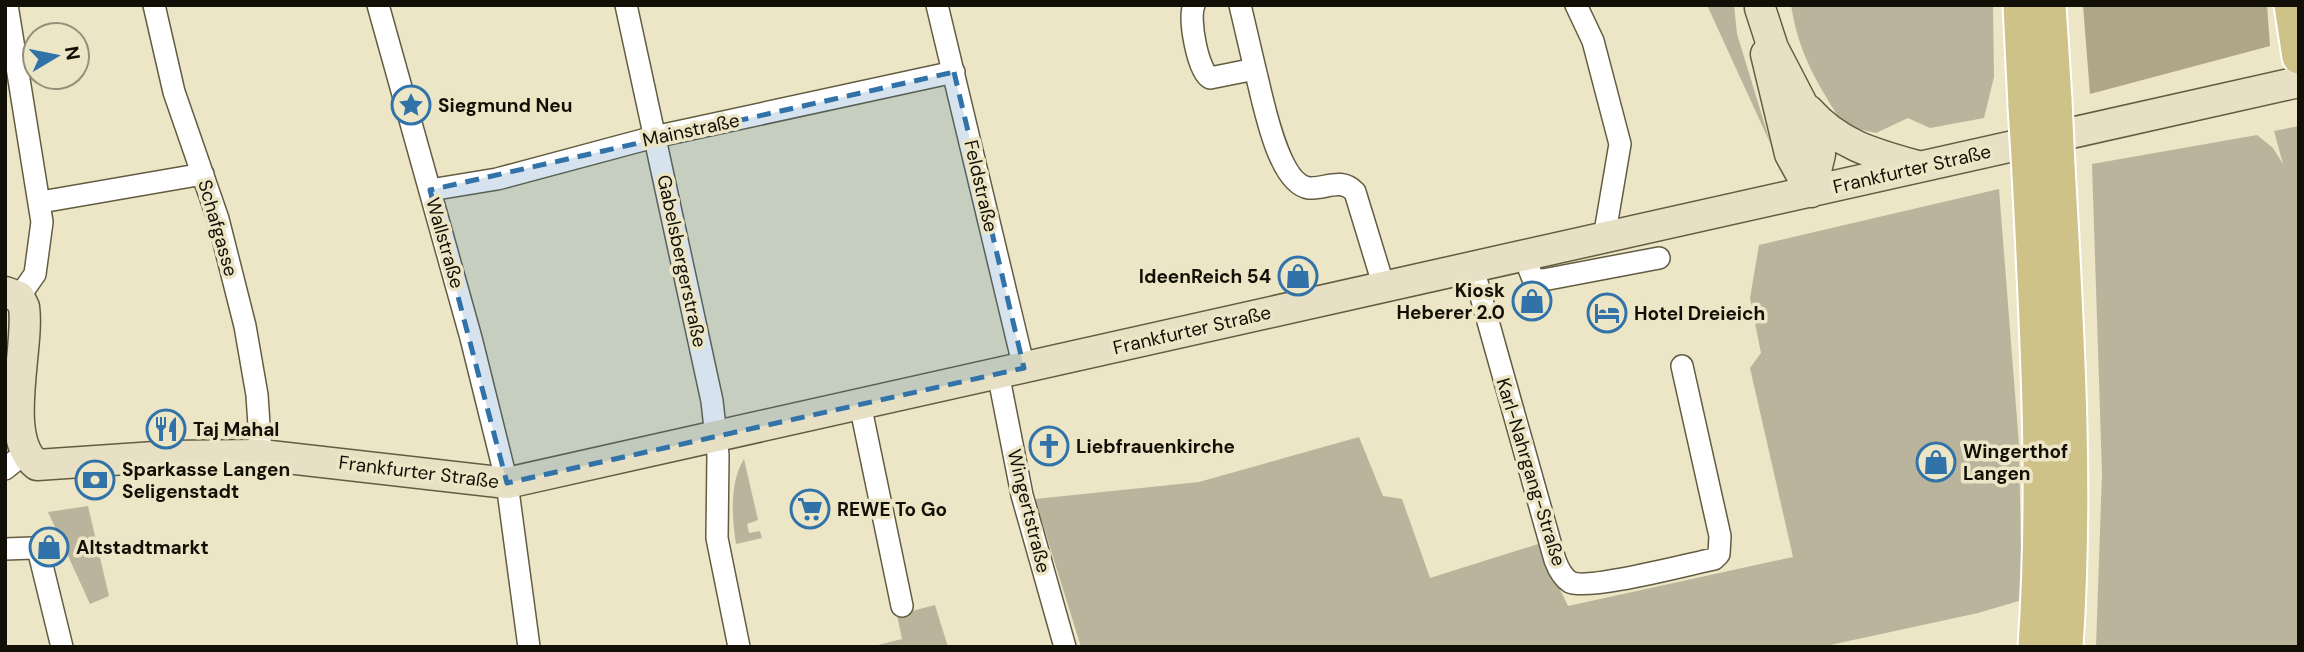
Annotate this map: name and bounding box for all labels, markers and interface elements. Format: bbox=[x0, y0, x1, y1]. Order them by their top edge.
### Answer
north arrow bbox=[21, 21, 91, 91]
text: N bbox=[59, 44, 86, 62]
place icon: Siegmund Neu bbox=[390, 84, 432, 126]
place label: Siegmund Neu bbox=[438, 93, 572, 118]
street label: Mainstraße bbox=[640, 108, 742, 152]
street label: Feldstraße bbox=[958, 138, 1004, 234]
street label: Frankfurter Straße bbox=[1831, 139, 1993, 199]
street label: Gabelsbergerstraße bbox=[652, 172, 712, 350]
street label: Schafgasse bbox=[192, 177, 244, 279]
street label: Wallstraße bbox=[420, 195, 470, 291]
shop icon: IdeenReich 54 bbox=[1277, 255, 1319, 297]
place label: IdeenReich 54 bbox=[1139, 264, 1271, 289]
place label: Kiosk Heberer 2.0 bbox=[1396, 278, 1505, 325]
shop icon: Kiosk Heberer 2.0 bbox=[1511, 280, 1553, 322]
hotel icon: Hotel Dreieich bbox=[1586, 292, 1628, 334]
street label: Frankfurter Straße bbox=[1111, 300, 1273, 360]
place label: Hotel Dreieich bbox=[1634, 301, 1765, 326]
street label: Karl-Nahrgang-Straße bbox=[1490, 375, 1572, 569]
restaurant icon: Taj Mahal bbox=[145, 408, 187, 450]
place label: Taj Mahal bbox=[193, 417, 279, 442]
church icon: Liebfrauenkirche bbox=[1028, 425, 1070, 467]
place label: Liebfrauenkirche bbox=[1076, 434, 1235, 459]
place label: Wingerthof Langen bbox=[1963, 439, 2068, 486]
shop icon: Wingerthof Langen bbox=[1915, 441, 1957, 483]
street label: Wingertstraße bbox=[1002, 447, 1056, 575]
street label: Frankfurter Straße bbox=[337, 450, 501, 494]
place label: Sparkasse Langen Seligenstadt bbox=[122, 457, 290, 504]
bank icon: Sparkasse Langen Seligenstadt bbox=[74, 459, 116, 501]
supermarket icon: REWE To Go bbox=[789, 488, 831, 530]
place label: REWE To Go bbox=[837, 497, 947, 522]
shop icon: Altstadtmarkt bbox=[28, 526, 70, 568]
place label: Altstadtmarkt bbox=[76, 535, 209, 560]

